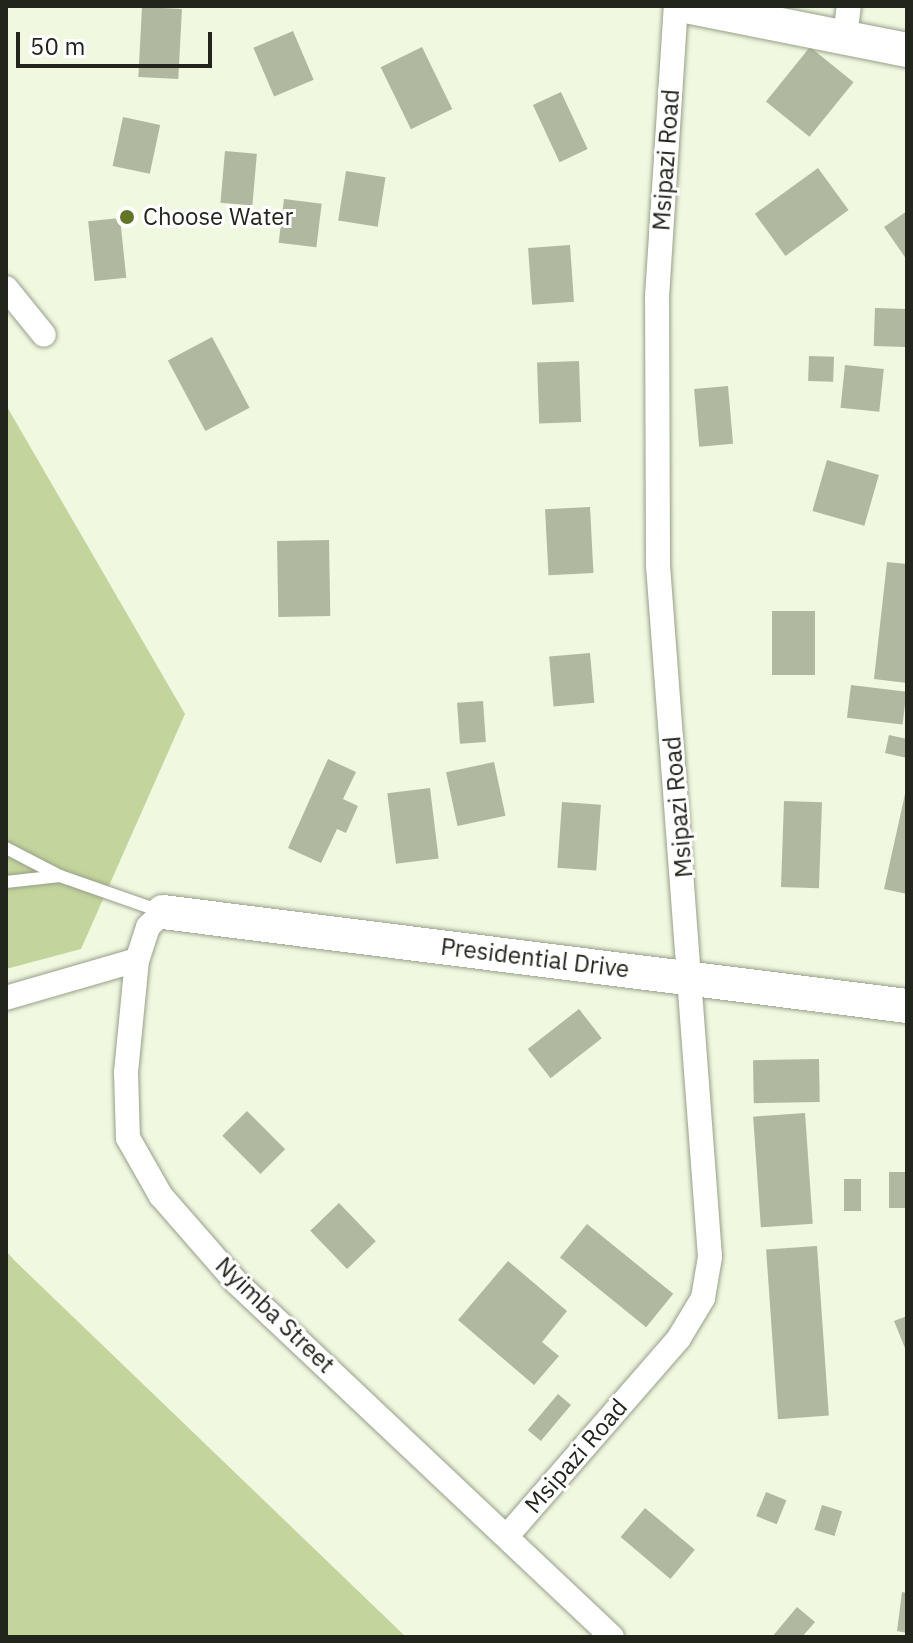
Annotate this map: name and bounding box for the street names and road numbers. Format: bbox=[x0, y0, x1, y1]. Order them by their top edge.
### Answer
street label: Msipazi Road bbox=[647, 88, 685, 232]
street label: Msipazi Road bbox=[657, 735, 699, 879]
street label: Presidential Drive bbox=[439, 932, 631, 984]
street label: Nyimba Street bbox=[210, 1251, 340, 1379]
street label: Msipazi Road bbox=[519, 1393, 633, 1519]

